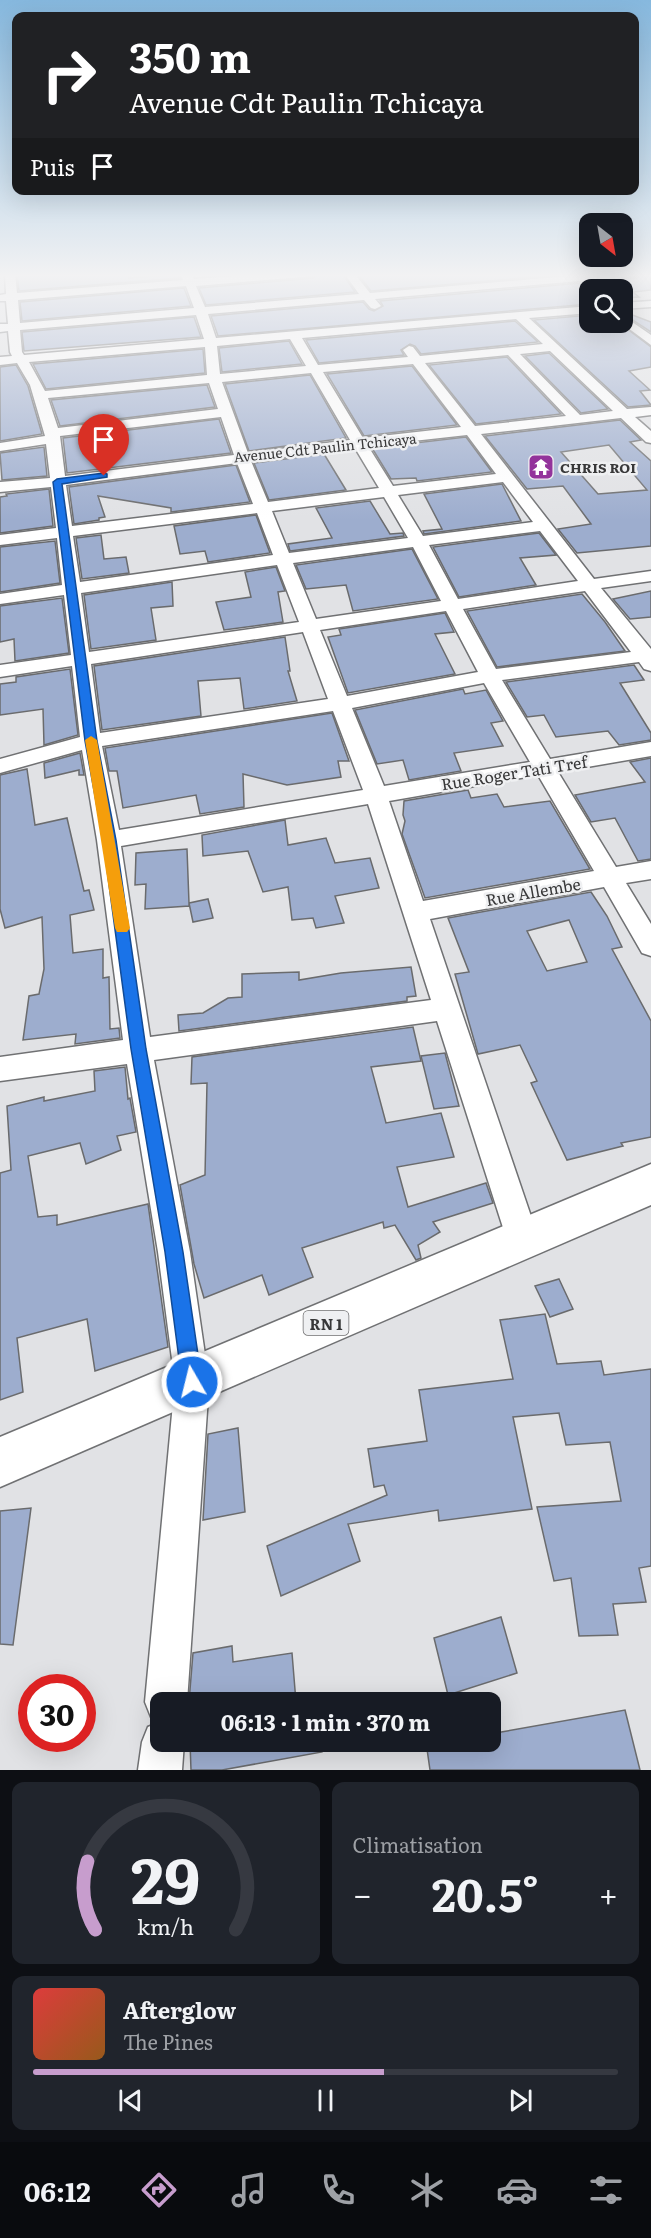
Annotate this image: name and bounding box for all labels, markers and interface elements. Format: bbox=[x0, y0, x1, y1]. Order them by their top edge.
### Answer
text: 350 m bbox=[129, 24, 251, 86]
icon: right bbox=[30, 36, 108, 114]
text: Avenue Cdt Paulin Tchicaya bbox=[129, 81, 484, 121]
text: Puis bbox=[30, 150, 74, 183]
icon: arrive bbox=[86, 150, 119, 183]
north arrow bbox=[579, 213, 633, 267]
map controls bbox=[579, 213, 633, 333]
button: search bbox=[579, 279, 633, 333]
pin bbox=[78, 414, 129, 476]
icon: arrive bbox=[87, 423, 120, 456]
street label: Avenue Cdt Paulin Tchicaya bbox=[233, 427, 418, 467]
temple icon: CHRIS ROI bbox=[526, 452, 556, 482]
place label: CHRIS ROI bbox=[560, 457, 636, 477]
street label: Rue Roger Tati Tref bbox=[439, 748, 591, 795]
street label: Rue Allembe bbox=[484, 871, 582, 911]
road number: RN 1 bbox=[304, 1311, 348, 1335]
position arrow bbox=[160, 1350, 224, 1414]
speed limit sign: 30 bbox=[18, 1674, 96, 1752]
text: 06:13 · 1 min · 370 m bbox=[221, 1705, 430, 1738]
text: Climatisation bbox=[353, 1829, 483, 1859]
text: 29 bbox=[131, 1831, 200, 1923]
text: 20.5° bbox=[432, 1859, 539, 1926]
text: − bbox=[353, 1868, 372, 1917]
text: + bbox=[599, 1868, 618, 1917]
text: km/h bbox=[137, 1910, 194, 1942]
text: Afterglow bbox=[123, 1993, 236, 2026]
text: The Pines bbox=[123, 2026, 213, 2056]
icon: previous bbox=[114, 2084, 147, 2117]
icon: pause bbox=[309, 2084, 342, 2117]
icon: next bbox=[504, 2084, 537, 2117]
icon: directions bbox=[138, 2169, 180, 2211]
icon: music bbox=[228, 2169, 270, 2211]
icon: phone bbox=[317, 2169, 359, 2211]
icon: climate bbox=[406, 2169, 448, 2211]
icon: car bbox=[496, 2169, 538, 2211]
icon: filters bbox=[585, 2169, 627, 2211]
text: 06:12 bbox=[24, 2170, 91, 2210]

